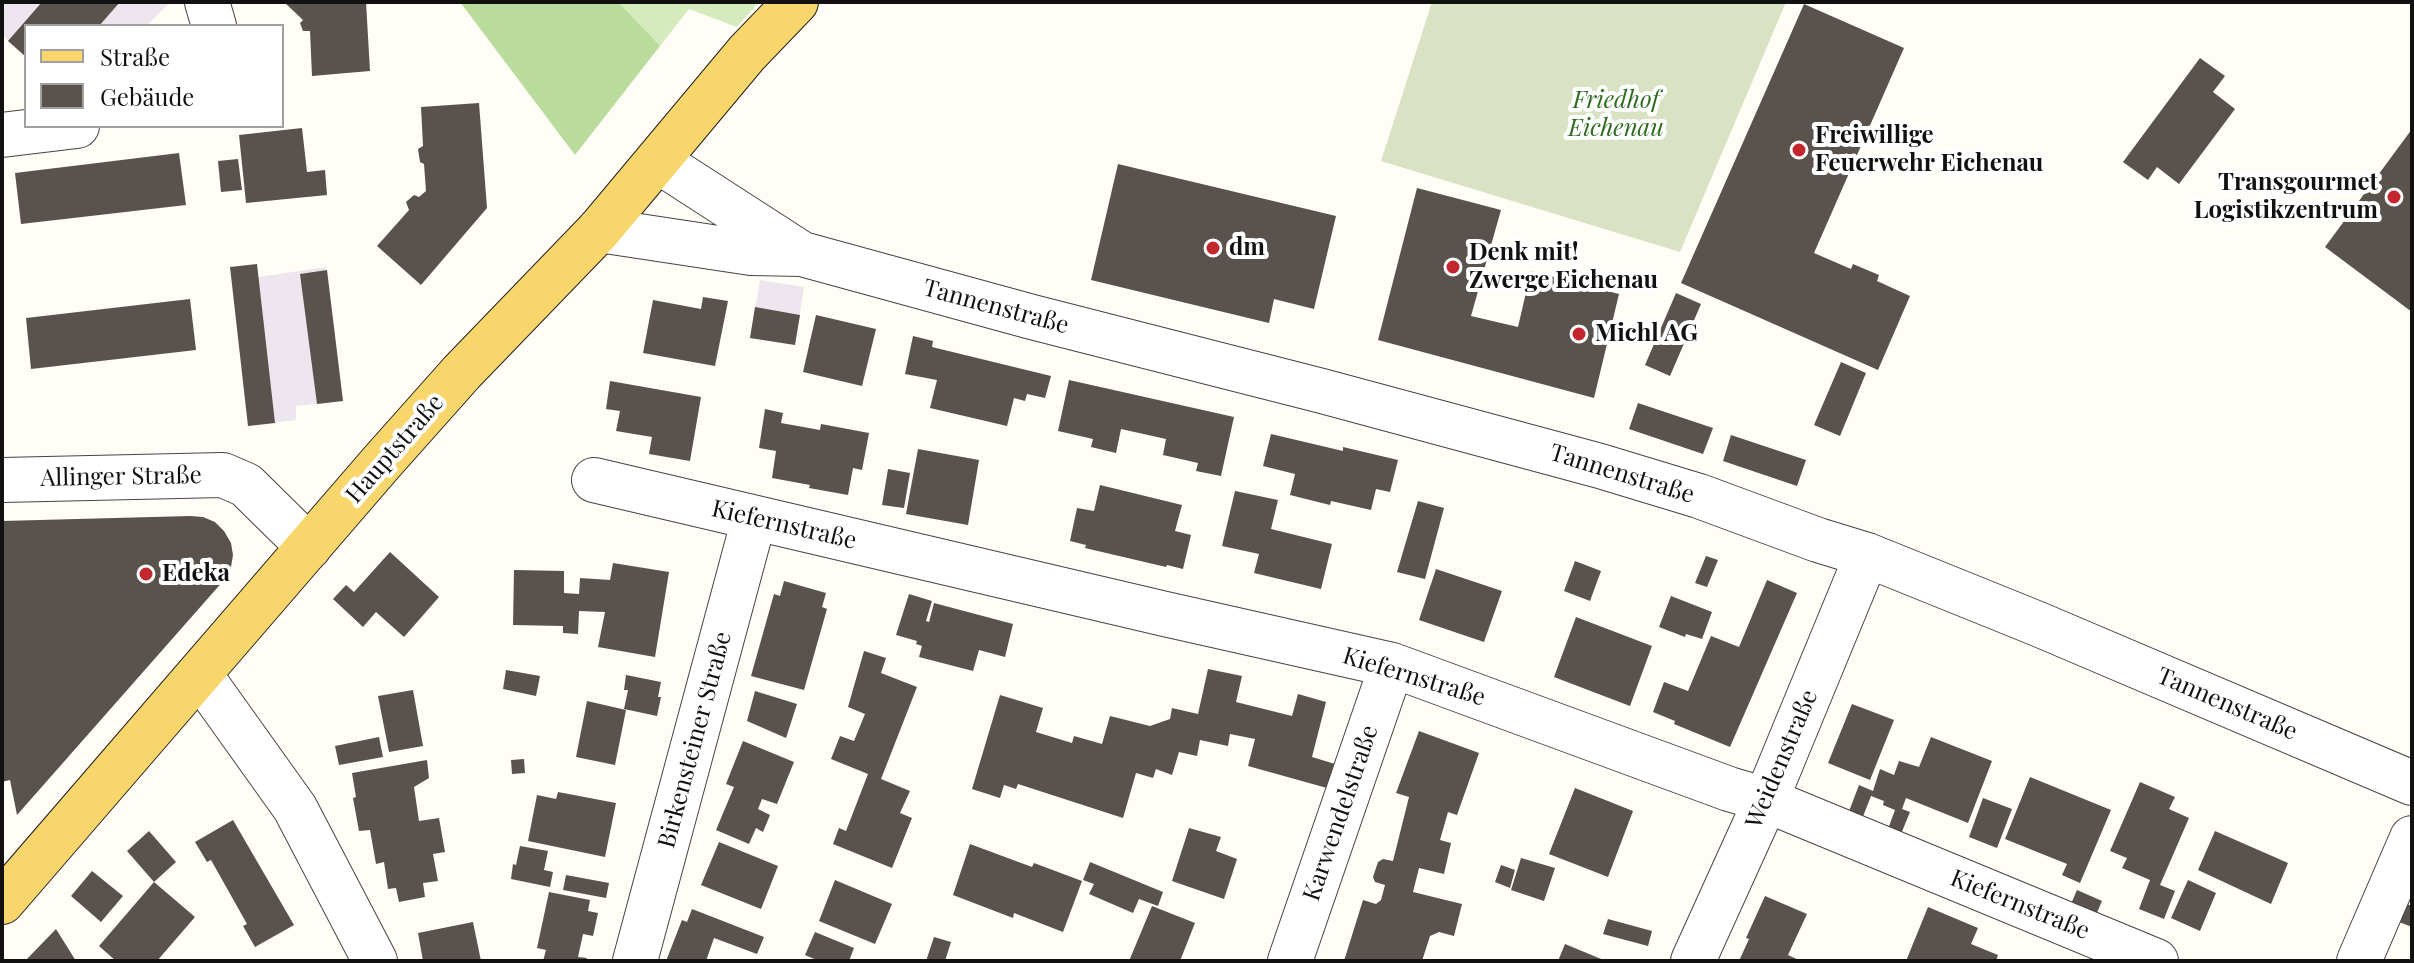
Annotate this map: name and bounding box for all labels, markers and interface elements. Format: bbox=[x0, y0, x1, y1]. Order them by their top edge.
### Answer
legend bbox=[24, 24, 284, 128]
text: Straße bbox=[100, 40, 170, 72]
text: Gebäude bbox=[100, 80, 195, 112]
park label: Friedhof Eichenau bbox=[1568, 87, 1664, 143]
place label: Freiwillige Feuerwehr Eichenau bbox=[1815, 122, 2043, 178]
marker: Freiwillige Feuerwehr Eichenau bbox=[1790, 141, 1808, 159]
place label: Transgourmet Logistikzentrum bbox=[2194, 169, 2378, 225]
marker: Transgourmet Logistikzentrum bbox=[2385, 188, 2403, 206]
place label: dm bbox=[1229, 234, 1265, 262]
marker: dm bbox=[1204, 239, 1222, 257]
place label: Denk mit! Zwerge Eichenau bbox=[1469, 239, 1658, 295]
marker: Denk mit! Zwerge Eichenau bbox=[1444, 258, 1462, 276]
street label: Tannenstraße bbox=[920, 274, 1072, 340]
place label: Michl AG bbox=[1595, 320, 1698, 348]
marker: Michl AG bbox=[1570, 325, 1588, 343]
street label: Hauptstraße bbox=[340, 389, 450, 509]
street label: Tannenstraße bbox=[1546, 438, 1698, 510]
street label: Allinger Straße bbox=[40, 461, 202, 493]
street label: Kiefernstraße bbox=[709, 494, 859, 556]
place label: Edeka bbox=[162, 560, 230, 588]
marker: Edeka bbox=[137, 565, 155, 583]
street label: Birkensteiner Straße bbox=[652, 629, 738, 851]
street label: Kiefernstraße bbox=[1339, 642, 1489, 712]
street label: Tannenstraße bbox=[2152, 662, 2302, 746]
street label: Weidenstraße bbox=[1740, 685, 1824, 833]
street label: Karwendelstraße bbox=[1297, 721, 1385, 905]
street label: Kiefernstraße bbox=[1946, 864, 2094, 946]

